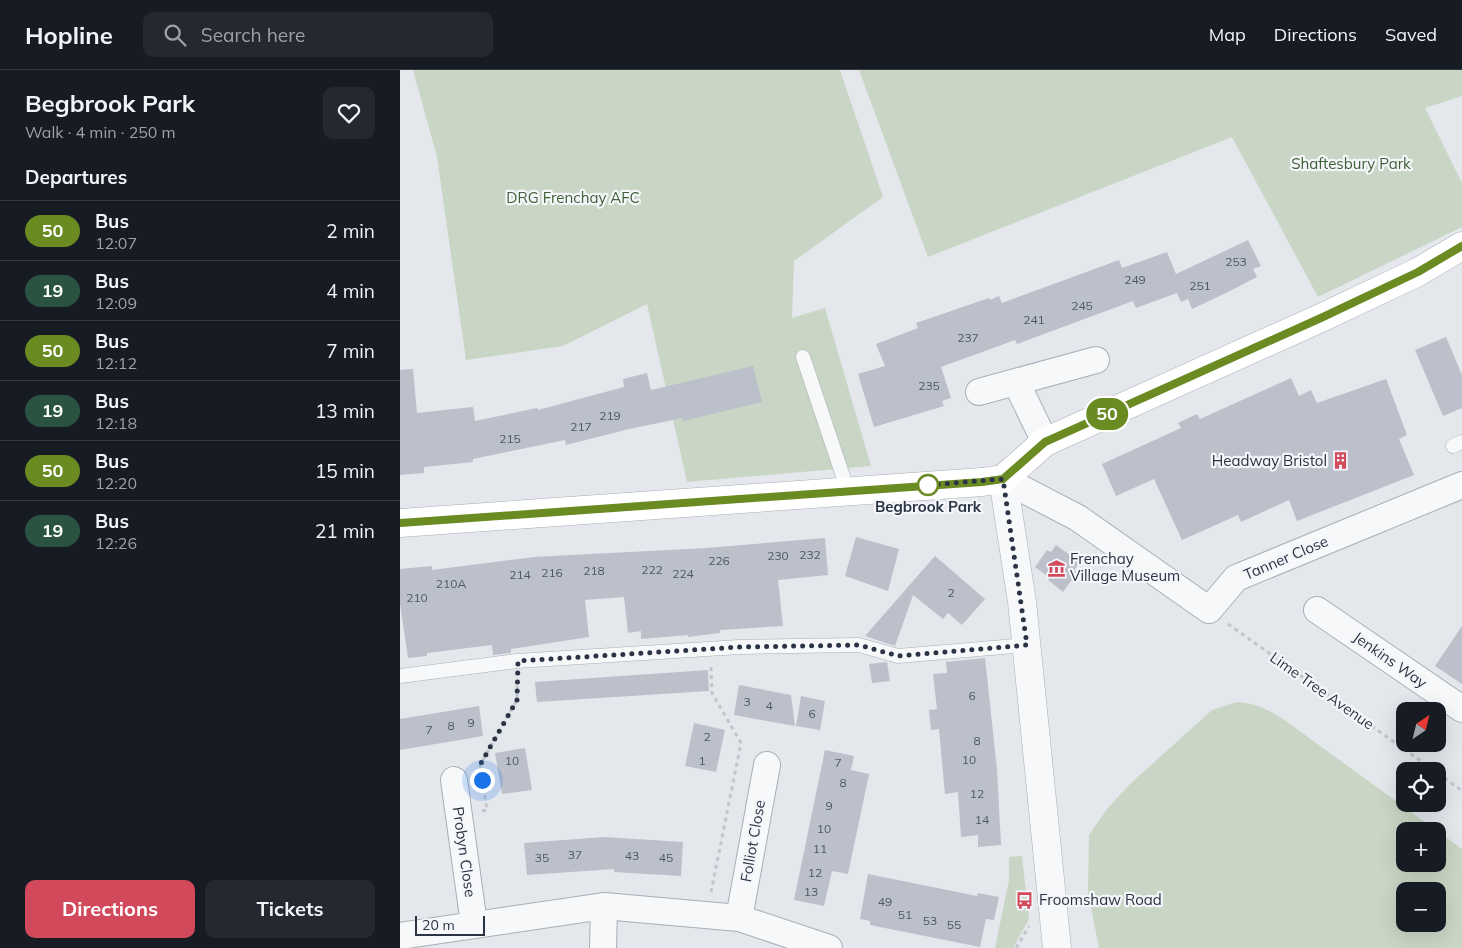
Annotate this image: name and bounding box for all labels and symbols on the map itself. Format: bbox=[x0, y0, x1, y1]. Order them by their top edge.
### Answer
park label: Shaftesbury Park bbox=[1291, 154, 1411, 173]
park label: DRG Frenchay AFC bbox=[506, 188, 640, 207]
house number: 253 bbox=[1225, 254, 1247, 269]
house number: 249 bbox=[1124, 272, 1146, 287]
house number: 251 bbox=[1189, 278, 1211, 293]
house number: 245 bbox=[1071, 298, 1093, 313]
house number: 241 bbox=[1023, 312, 1045, 327]
house number: 237 bbox=[957, 330, 979, 345]
house number: 235 bbox=[918, 378, 940, 393]
line badge: 50 bbox=[1084, 398, 1130, 430]
house number: 219 bbox=[599, 408, 621, 423]
house number: 217 bbox=[570, 419, 592, 434]
house number: 215 bbox=[499, 431, 521, 446]
place label: Headway Bristol bbox=[1212, 451, 1327, 470]
building icon: Headway Bristol bbox=[1331, 451, 1351, 471]
marker: Begbrook Park bbox=[917, 474, 939, 496]
place label: Begbrook Park bbox=[875, 497, 982, 516]
street label: Tanner Close bbox=[1241, 531, 1331, 584]
house number: 232 bbox=[799, 547, 821, 562]
house number: 230 bbox=[767, 548, 789, 563]
place label: Frenchay Village Museum bbox=[1070, 549, 1180, 585]
house number: 226 bbox=[708, 553, 730, 568]
museum icon: Frenchay Village Museum bbox=[1046, 558, 1066, 578]
house number: 222 bbox=[641, 562, 663, 577]
house number: 218 bbox=[583, 563, 605, 578]
house number: 216 bbox=[541, 565, 563, 580]
house number: 224 bbox=[672, 566, 694, 581]
house number: 214 bbox=[509, 567, 531, 582]
house number: 210A bbox=[436, 576, 466, 591]
house number: 2 bbox=[947, 585, 955, 600]
house number: 210 bbox=[406, 590, 428, 605]
street label: Jenkins Way bbox=[1350, 627, 1431, 692]
street label: Lime Tree Avenue bbox=[1267, 648, 1378, 734]
house number: 6 bbox=[968, 688, 976, 703]
house number: 3 bbox=[743, 694, 751, 709]
house number: 4 bbox=[765, 698, 773, 713]
north arrow bbox=[1396, 702, 1446, 752]
house number: 6 bbox=[808, 706, 816, 721]
house number: 9 bbox=[467, 715, 475, 730]
house number: 8 bbox=[447, 718, 455, 733]
house number: 7 bbox=[425, 722, 433, 737]
house number: 2 bbox=[703, 729, 711, 744]
house number: 8 bbox=[973, 733, 981, 748]
house number: 10 bbox=[962, 752, 976, 767]
house number: 10 bbox=[505, 753, 519, 768]
house number: 1 bbox=[698, 753, 706, 768]
house number: 7 bbox=[834, 755, 842, 770]
your location bbox=[470, 768, 495, 793]
house number: 8 bbox=[839, 775, 847, 790]
house number: 12 bbox=[970, 786, 984, 801]
street label: Folliot Close bbox=[736, 798, 769, 883]
house number: 9 bbox=[825, 798, 833, 813]
street label: Probyn Close bbox=[449, 806, 480, 898]
house number: 14 bbox=[975, 812, 989, 827]
house number: 10 bbox=[817, 821, 831, 836]
house number: 11 bbox=[813, 841, 827, 856]
house number: 37 bbox=[568, 847, 582, 862]
house number: 43 bbox=[625, 848, 639, 863]
house number: 35 bbox=[535, 850, 549, 865]
house number: 45 bbox=[659, 850, 673, 865]
house number: 12 bbox=[808, 865, 822, 880]
house number: 13 bbox=[804, 884, 818, 899]
bus stop icon: Froomshaw Road bbox=[1015, 890, 1035, 910]
place label: Froomshaw Road bbox=[1039, 890, 1162, 909]
house number: 49 bbox=[878, 894, 892, 909]
house number: 51 bbox=[898, 907, 912, 922]
scale bar bbox=[415, 913, 485, 936]
house number: 53 bbox=[923, 913, 937, 928]
house number: 55 bbox=[947, 917, 961, 932]

